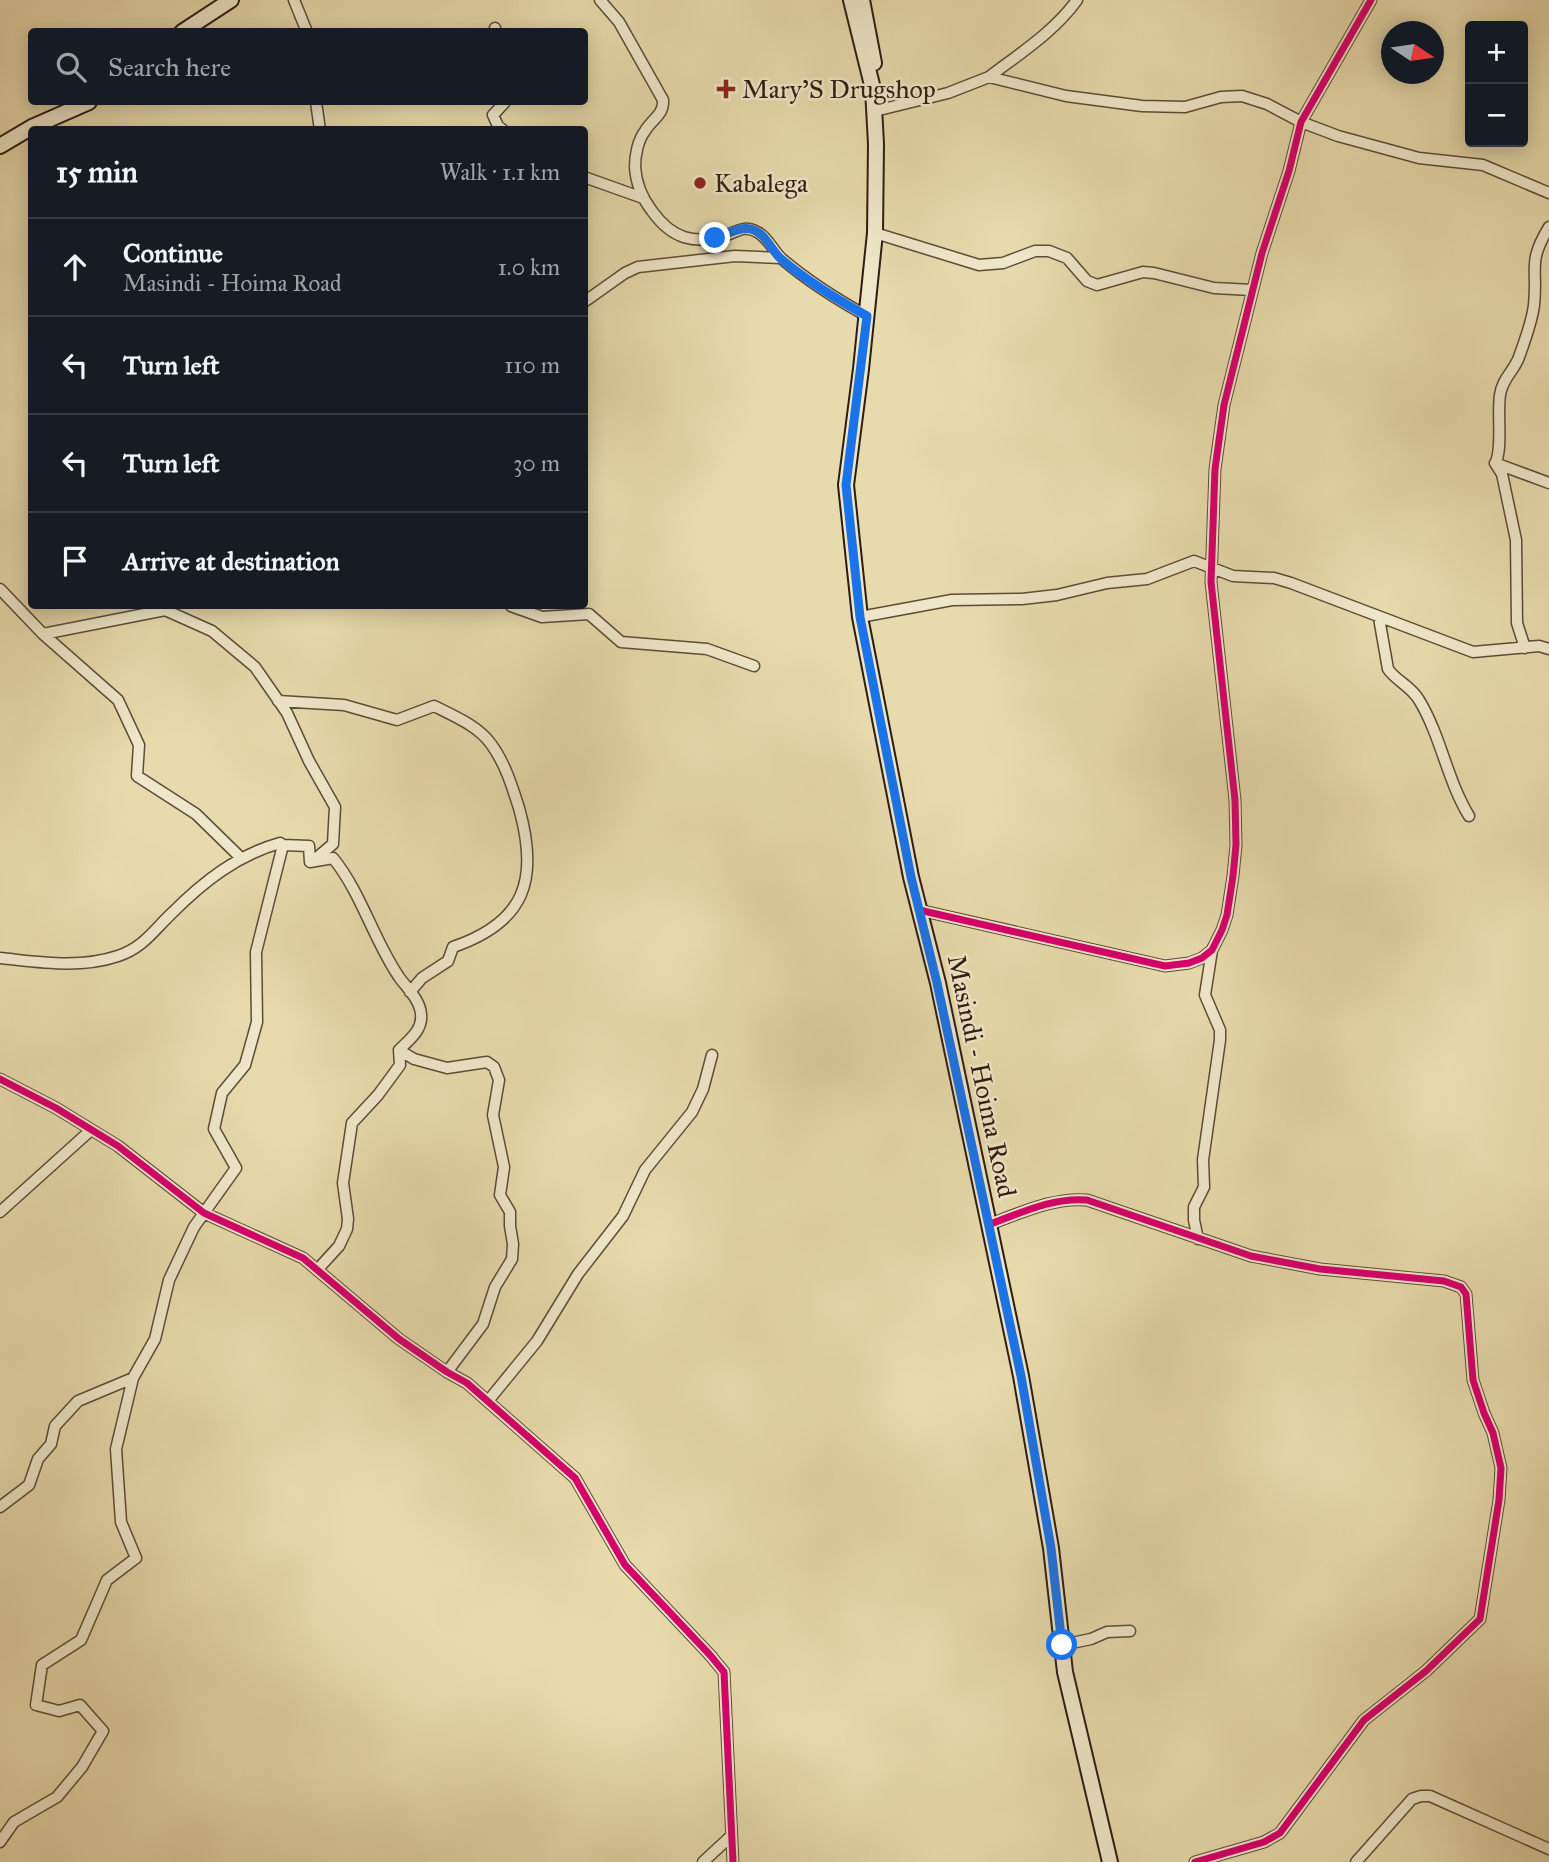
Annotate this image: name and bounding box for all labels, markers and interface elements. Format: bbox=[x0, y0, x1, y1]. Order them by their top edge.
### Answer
north arrow bbox=[1381, 21, 1444, 84]
map controls bbox=[1465, 21, 1528, 147]
button: + bbox=[1465, 21, 1528, 84]
search box bbox=[28, 28, 588, 105]
icon: search bbox=[52, 48, 90, 86]
text: Search here bbox=[108, 51, 231, 83]
place label: Mary'S Drugshop bbox=[742, 73, 936, 105]
marker: Mary'S Drugshop bbox=[716, 79, 736, 99]
button: − bbox=[1465, 84, 1528, 147]
text: 15 min bbox=[56, 154, 138, 190]
text: Walk · 1.1 km bbox=[440, 158, 560, 186]
place label: Kabalega bbox=[714, 167, 808, 199]
marker: Kabalega bbox=[692, 175, 708, 191]
route end bbox=[699, 222, 730, 253]
text: Continue bbox=[123, 237, 223, 269]
icon: ahead bbox=[56, 248, 94, 286]
text: 1.0 km bbox=[498, 253, 560, 281]
text: Masindi - Hoima Road bbox=[123, 269, 342, 297]
icon: left bbox=[56, 346, 94, 384]
text: Turn left bbox=[123, 349, 219, 381]
text: 110 m bbox=[504, 351, 560, 379]
icon: left bbox=[56, 444, 94, 482]
text: Turn left bbox=[123, 447, 219, 479]
text: 30 m bbox=[513, 449, 560, 477]
icon: arrive bbox=[56, 542, 94, 580]
text: Arrive at destination bbox=[123, 545, 340, 577]
street label: Masindi - Hoima Road bbox=[941, 952, 1023, 1200]
route start bbox=[1046, 1629, 1077, 1660]

